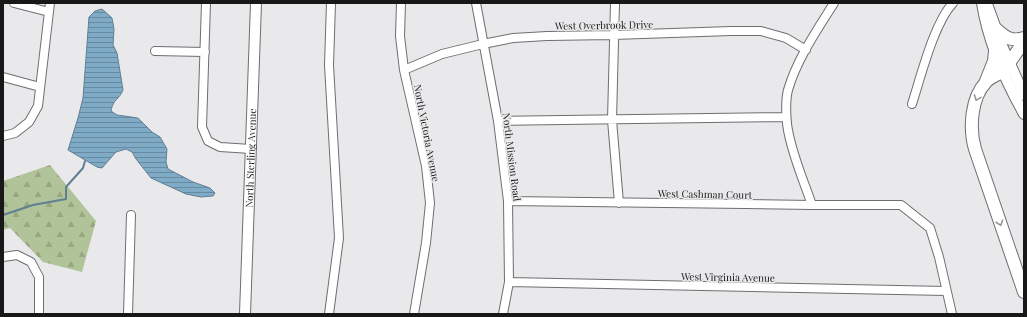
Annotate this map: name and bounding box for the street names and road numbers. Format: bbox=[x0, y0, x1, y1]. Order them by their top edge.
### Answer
street label: West Overbrook Drive bbox=[554, 17, 653, 33]
street label: North Victoria Avenue bbox=[411, 83, 443, 183]
street label: North Sterling Avenue bbox=[242, 108, 259, 208]
street label: North Mission Road bbox=[500, 112, 524, 202]
street label: West Cashman Court bbox=[657, 186, 753, 202]
street label: West Virginia Avenue bbox=[680, 269, 775, 285]

